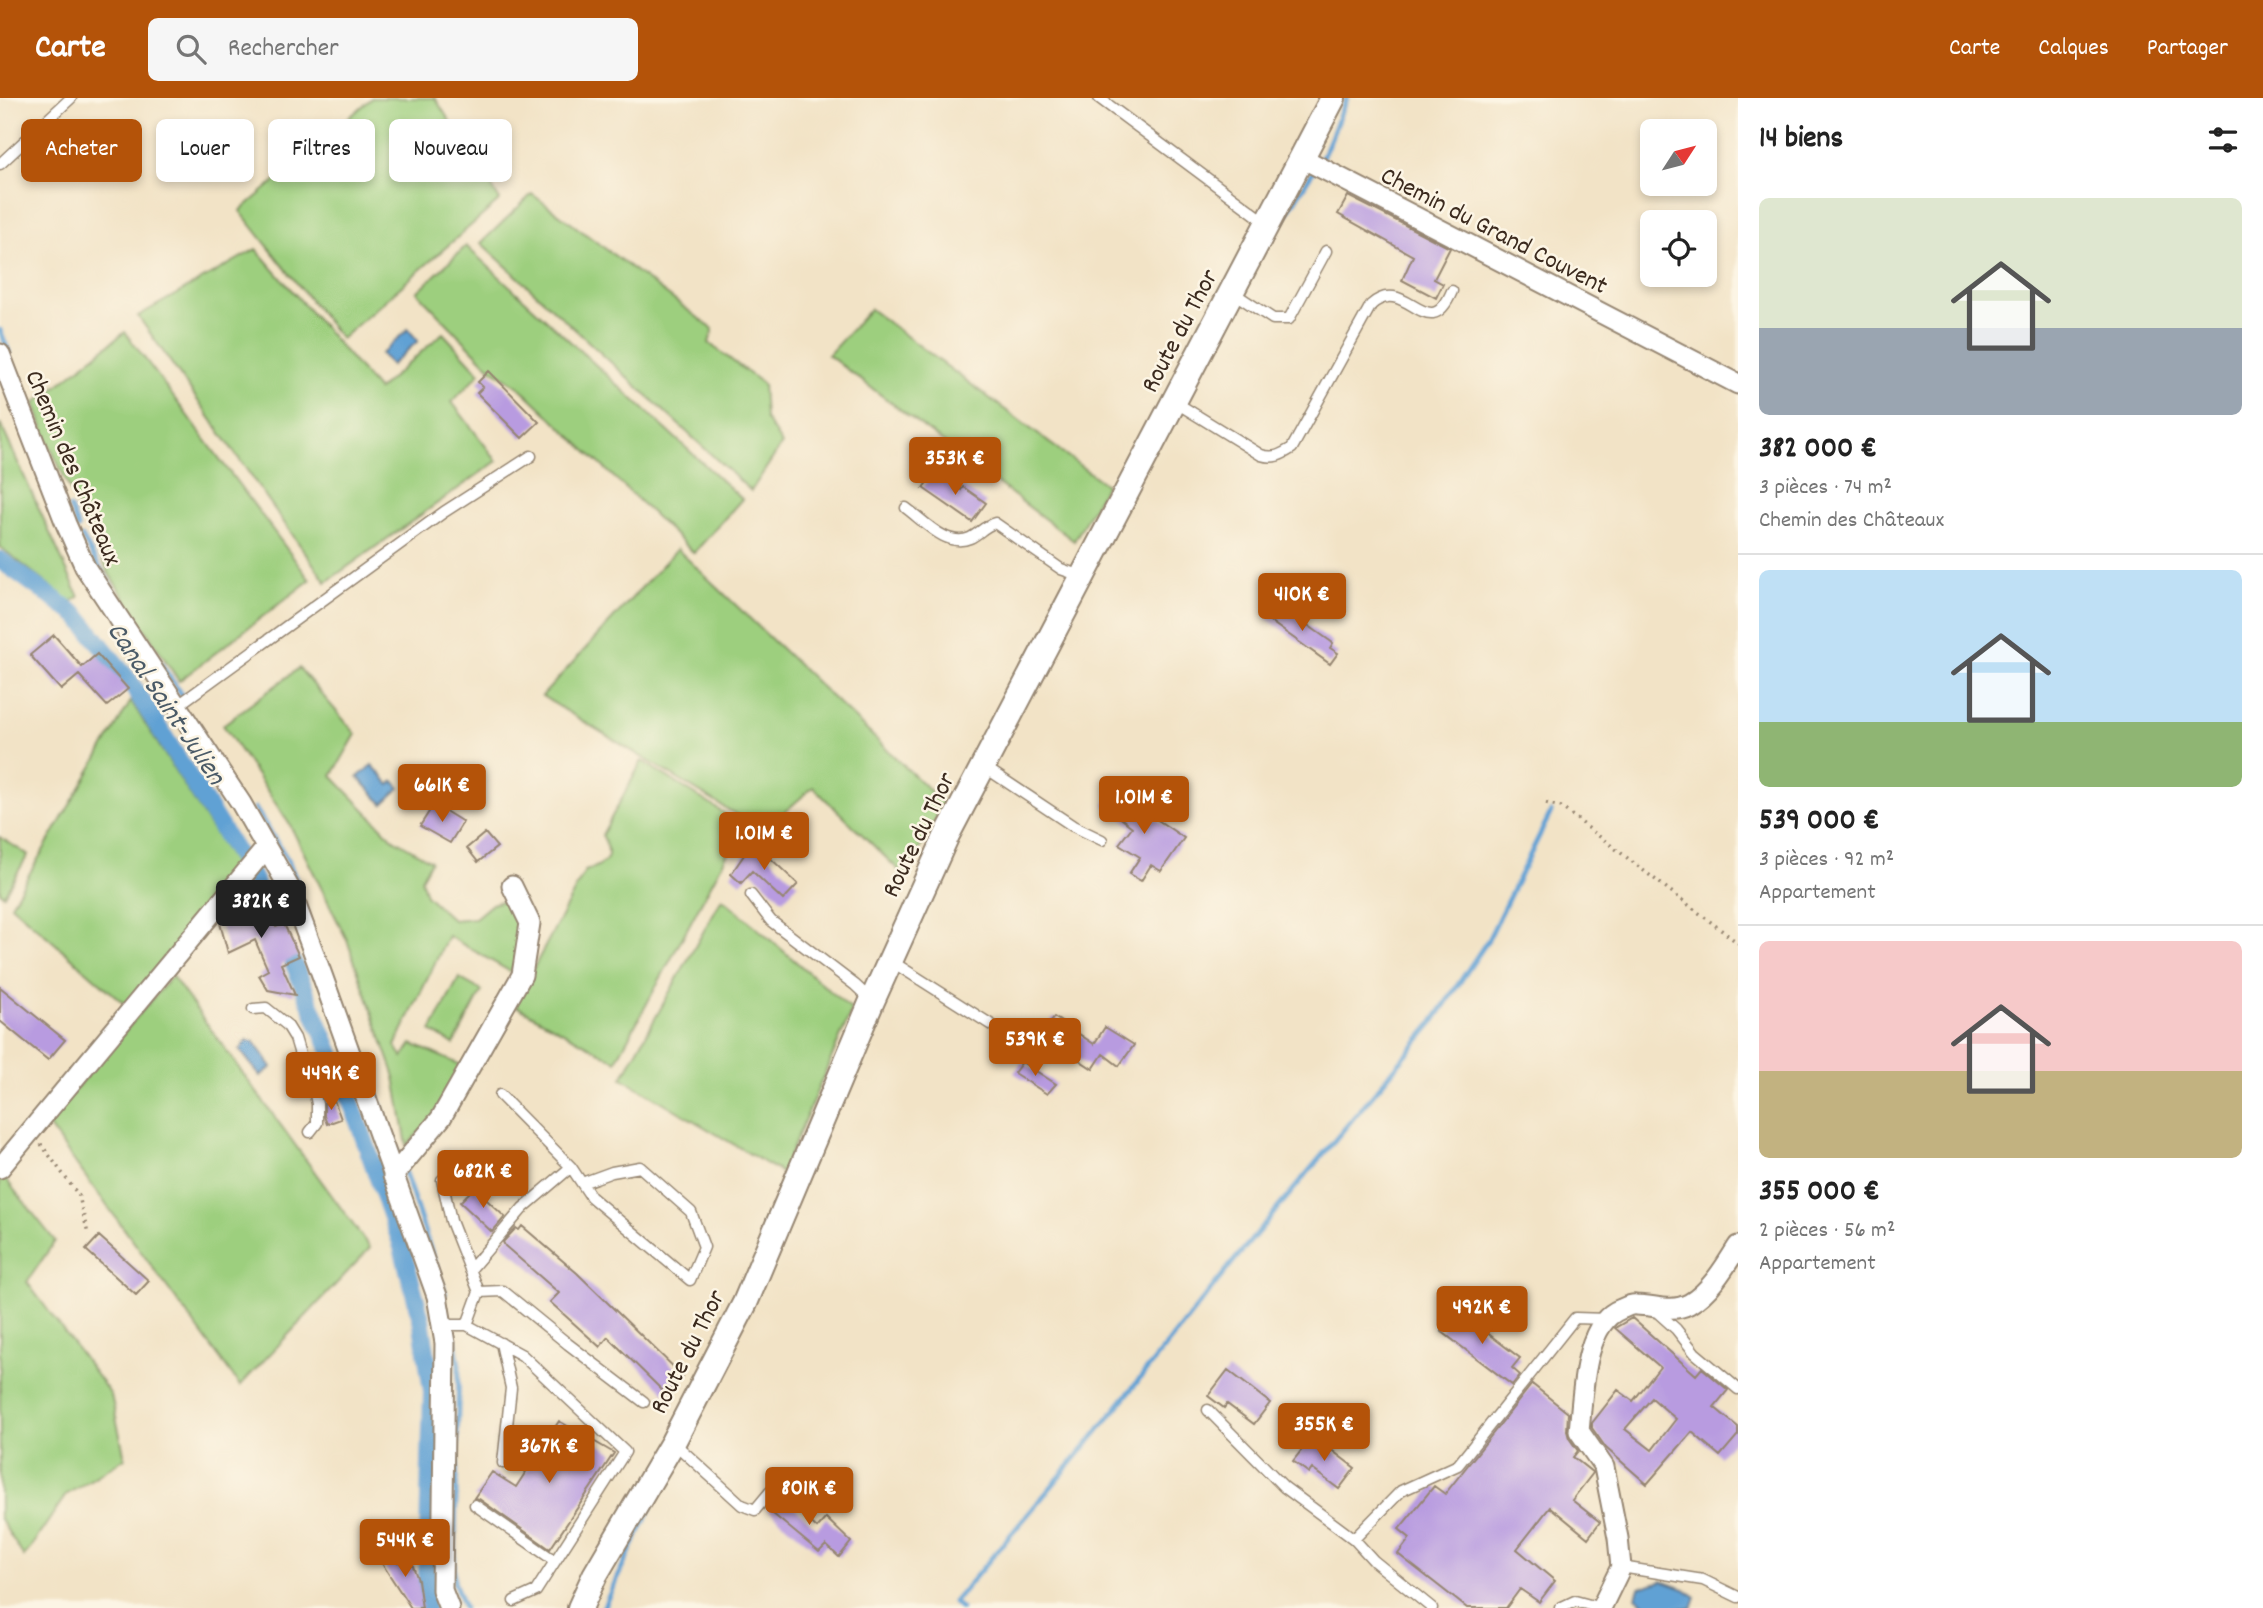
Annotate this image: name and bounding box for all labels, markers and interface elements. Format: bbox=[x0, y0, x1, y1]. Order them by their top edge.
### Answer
search box bbox=[148, 18, 638, 81]
text: Carte bbox=[35, 26, 106, 73]
icon: search bbox=[172, 30, 210, 68]
text: Rechercher bbox=[228, 31, 339, 68]
text: Carte bbox=[1949, 32, 2000, 66]
text: Calques bbox=[2038, 32, 2109, 66]
text: Partager bbox=[2147, 32, 2228, 66]
chip: Acheter bbox=[21, 119, 142, 182]
chip: Louer bbox=[156, 119, 254, 182]
chip: Filtres bbox=[268, 119, 375, 182]
chip: Nouveau bbox=[389, 119, 512, 182]
north arrow bbox=[1640, 119, 1717, 196]
map controls bbox=[1640, 119, 1717, 287]
text: 14 biens bbox=[1759, 119, 1843, 162]
icon: filters bbox=[2204, 121, 2242, 159]
street label: Chemin du Grand Couvent bbox=[1373, 159, 1614, 306]
button: locate bbox=[1640, 210, 1717, 287]
icon: home bbox=[1938, 243, 2064, 369]
street label: Route du Thor bbox=[1133, 263, 1229, 400]
street label: Chemin des Châteaux bbox=[14, 365, 130, 572]
text: 382 000 € bbox=[1759, 429, 1877, 472]
pin: 353K € bbox=[898, 438, 1012, 497]
text: 353K € bbox=[925, 443, 985, 476]
text: 3 pièces · 74 m² bbox=[1759, 472, 1892, 505]
text: Chemin des Châteaux bbox=[1759, 505, 1944, 538]
pin: 410K € bbox=[1245, 574, 1359, 633]
text: 410K € bbox=[1274, 579, 1330, 612]
water label: Canal Saint-Julien bbox=[94, 615, 234, 795]
icon: home bbox=[1938, 615, 2064, 741]
pin: 661K € bbox=[385, 764, 499, 824]
street label: Route du Thor bbox=[874, 766, 967, 904]
text: 661K € bbox=[414, 770, 470, 803]
pin: 1.01M € bbox=[1079, 776, 1209, 836]
text: 1.01M € bbox=[1115, 782, 1173, 815]
text: 539 000 € bbox=[1759, 801, 1879, 844]
pin: 1.01M € bbox=[699, 812, 829, 872]
text: 1.01M € bbox=[735, 818, 793, 851]
text: 3 pièces · 92 m² bbox=[1759, 844, 1894, 877]
text: Appartement bbox=[1759, 877, 1876, 910]
pin: 382K € bbox=[204, 880, 318, 940]
text: 382K € bbox=[232, 886, 290, 919]
icon: home bbox=[1938, 986, 2064, 1112]
pin: 539K € bbox=[978, 1018, 1092, 1078]
text: 539K € bbox=[1005, 1024, 1065, 1057]
pin: 449K € bbox=[274, 1052, 388, 1112]
text: 449K € bbox=[302, 1058, 360, 1091]
pin: 682K € bbox=[426, 1150, 540, 1210]
text: 682K € bbox=[453, 1156, 513, 1189]
text: 355 000 € bbox=[1759, 1172, 1880, 1215]
text: 2 pièces · 56 m² bbox=[1759, 1215, 1895, 1248]
text: Appartement bbox=[1759, 1248, 1876, 1281]
street label: Route du Thor bbox=[642, 1284, 736, 1421]
pin: 492K € bbox=[1425, 1286, 1539, 1346]
text: 492K € bbox=[1453, 1292, 1511, 1325]
pin: 355K € bbox=[1267, 1404, 1381, 1463]
text: 355K € bbox=[1294, 1409, 1354, 1442]
pin: 367K € bbox=[492, 1426, 606, 1485]
text: 367K € bbox=[519, 1431, 579, 1464]
pin: 801K € bbox=[752, 1468, 866, 1527]
text: 801K € bbox=[781, 1473, 837, 1506]
pin: 544K € bbox=[348, 1520, 462, 1579]
text: 544K € bbox=[376, 1525, 434, 1558]

